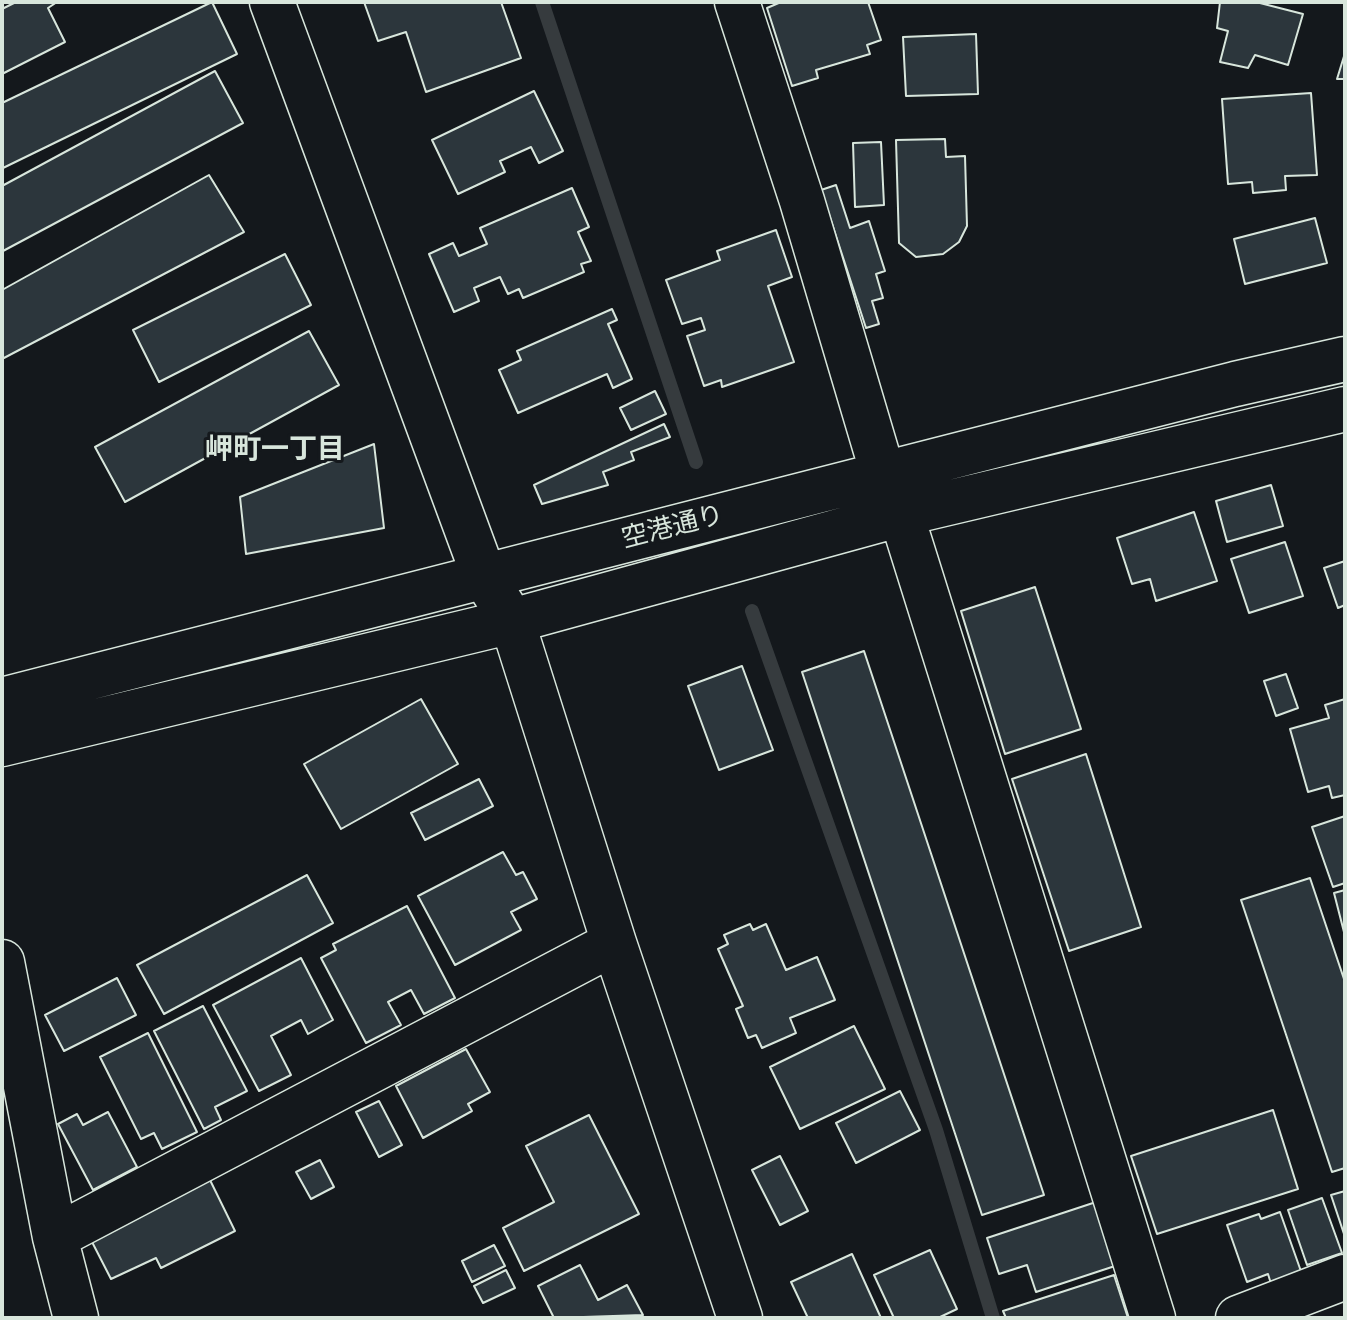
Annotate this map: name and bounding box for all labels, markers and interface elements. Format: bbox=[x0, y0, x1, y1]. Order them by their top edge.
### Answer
district label: 岬町一丁目 bbox=[205, 434, 345, 468]
street label: 空港通り bbox=[619, 500, 727, 556]

